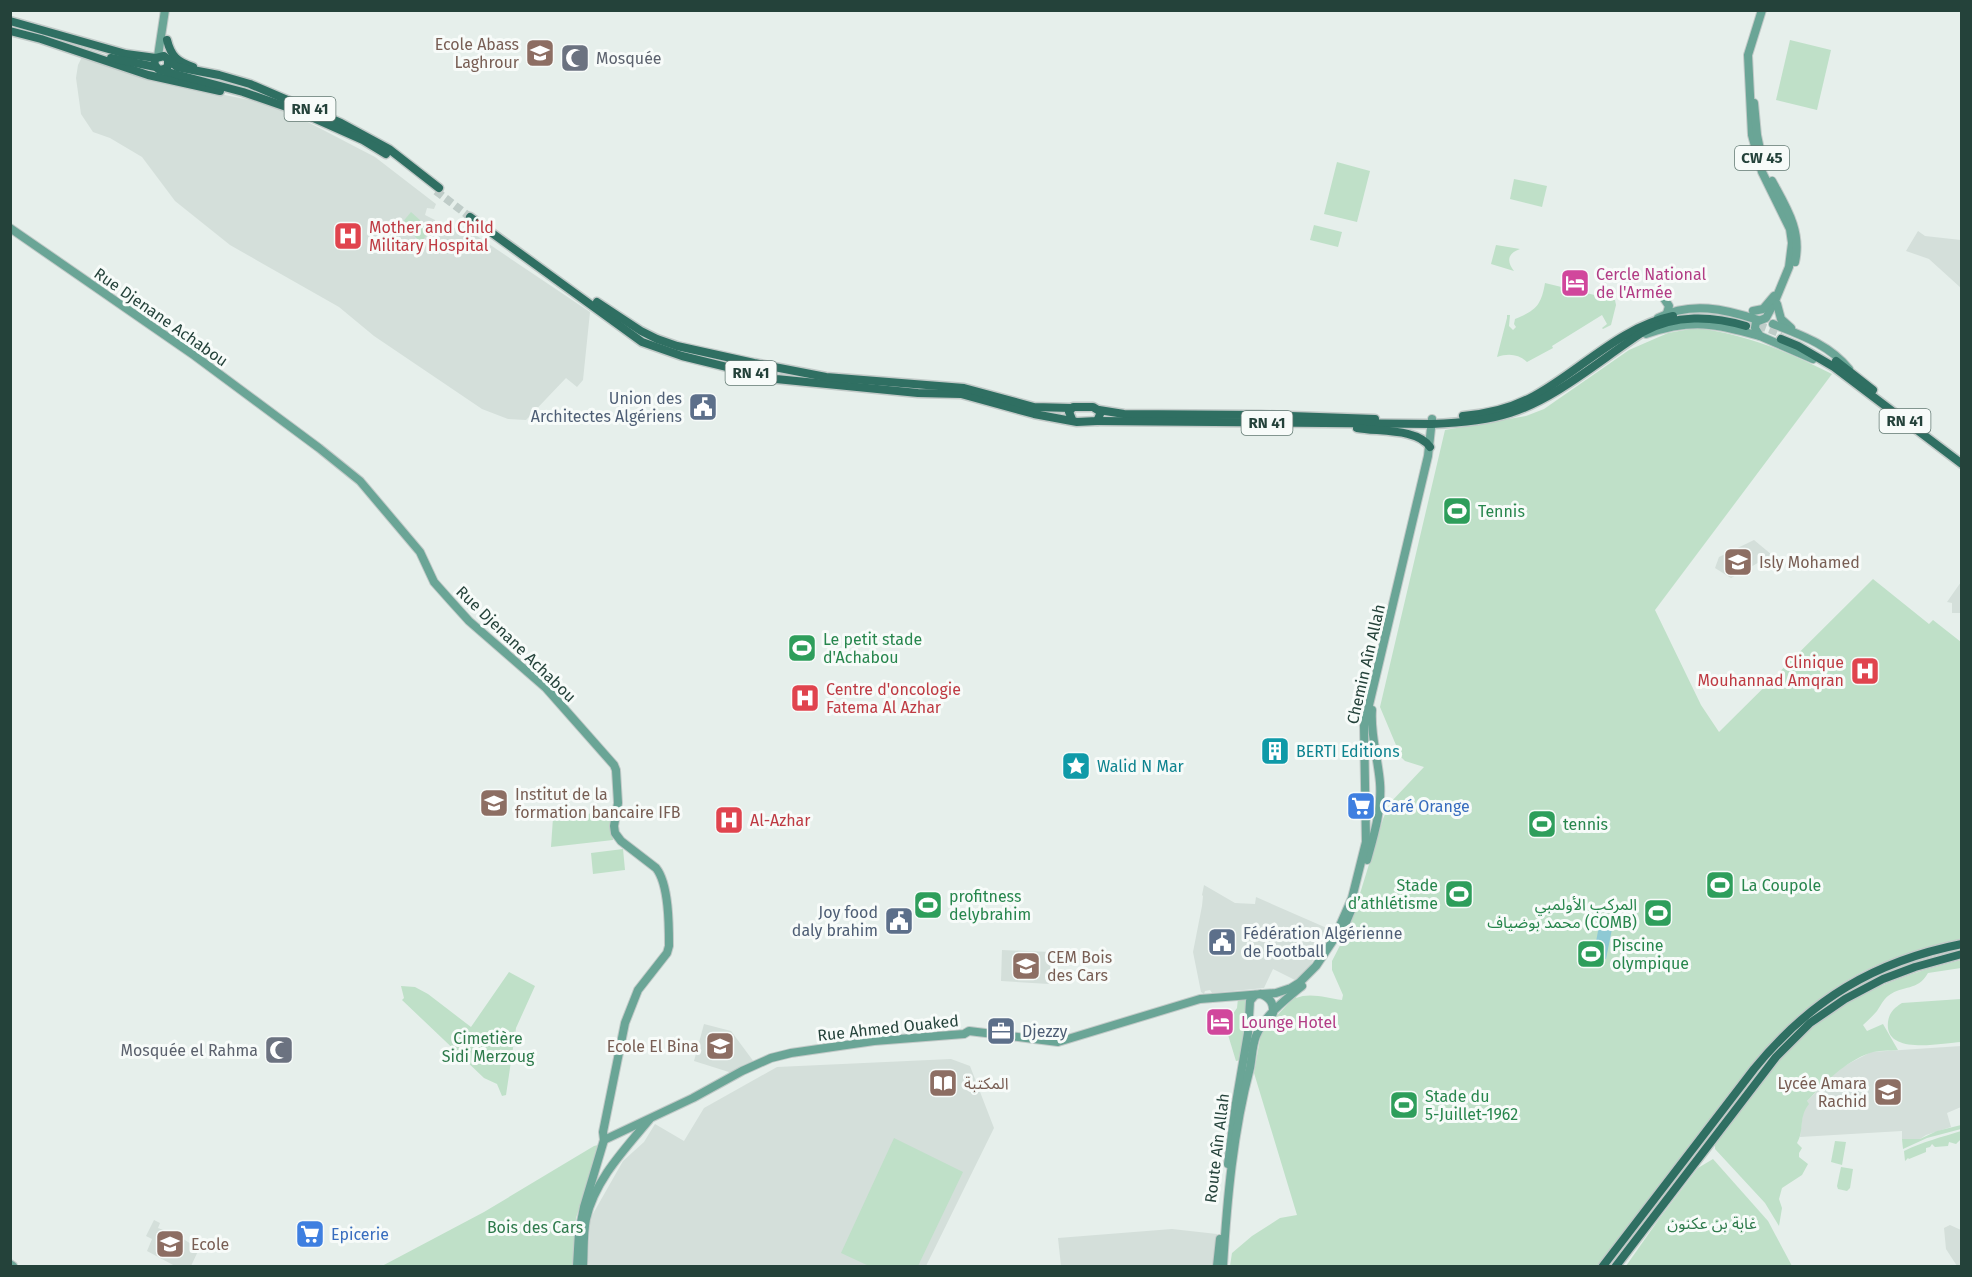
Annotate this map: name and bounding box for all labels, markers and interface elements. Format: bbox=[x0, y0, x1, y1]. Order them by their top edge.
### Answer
place label: Ecole Abass Laghrour bbox=[435, 35, 520, 72]
school or university icon: Ecole Abass Laghrour bbox=[524, 37, 556, 69]
mosque icon: Mosquée bbox=[559, 42, 591, 74]
place label: Mosquée bbox=[596, 49, 662, 68]
road number: RN 41 bbox=[284, 97, 336, 121]
road number: CW 45 bbox=[1735, 146, 1789, 170]
place label: Mother and Child Military Hospital bbox=[369, 218, 494, 255]
hospital icon: Mother and Child Military Hospital bbox=[332, 220, 364, 252]
street label: Rue Djenane Achabou bbox=[90, 264, 232, 370]
place label: Cercle National de l'Armée bbox=[1596, 265, 1706, 302]
hotel icon: Cercle National de l'Armée bbox=[1559, 267, 1591, 299]
road number: RN 41 bbox=[726, 361, 777, 385]
place label: Union des Architectes Algériens bbox=[531, 389, 682, 426]
public building icon: Union des Architectes Algériens bbox=[687, 391, 719, 423]
road number: RN 41 bbox=[1880, 409, 1930, 433]
road number: RN 41 bbox=[1242, 411, 1292, 435]
sports icon: Tennis bbox=[1441, 495, 1473, 527]
place label: Tennis bbox=[1478, 502, 1525, 521]
school or university icon: Isly Mohamed bbox=[1722, 546, 1754, 578]
place label: Isly Mohamed bbox=[1759, 553, 1860, 572]
street label: Rue Djenane Achabou bbox=[452, 582, 580, 706]
street label: Chemin Aîn Allah bbox=[1343, 602, 1389, 726]
place label: Le petit stade d'Achabou bbox=[823, 630, 922, 667]
sports icon: Le petit stade d'Achabou bbox=[786, 632, 818, 664]
place label: Clinique Mouhannad Amqran bbox=[1697, 653, 1844, 690]
hospital icon: Clinique Mouhannad Amqran bbox=[1849, 655, 1881, 687]
place label: Centre d'oncologie Fatema Al Azhar bbox=[826, 680, 961, 717]
hospital icon: Centre d'oncologie Fatema Al Azhar bbox=[789, 682, 821, 714]
building icon: BERTI Editions bbox=[1259, 735, 1291, 767]
place label: BERTI Editions bbox=[1296, 742, 1400, 761]
place icon: Walid N Mar bbox=[1060, 750, 1092, 782]
place label: Walid N Mar bbox=[1097, 757, 1185, 776]
place label: Institut de la formation bancaire IFB bbox=[515, 785, 681, 822]
school or university icon: Institut de la formation bancaire IFB bbox=[478, 787, 510, 819]
supermarket icon: Caré Orange bbox=[1345, 790, 1377, 822]
place label: Caré Orange bbox=[1382, 797, 1470, 816]
hospital icon: Al-Azhar bbox=[713, 804, 745, 836]
sports icon: tennis bbox=[1526, 808, 1558, 840]
place label: Al-Azhar bbox=[750, 811, 811, 830]
place label: tennis bbox=[1563, 815, 1608, 834]
sports icon: La Coupole bbox=[1704, 869, 1736, 901]
place label: Stade d’athlétisme bbox=[1348, 876, 1438, 913]
place label: La Coupole bbox=[1741, 876, 1821, 895]
sports icon: Stade d’athlétisme bbox=[1443, 878, 1475, 910]
place label: profitness delybrahim bbox=[949, 887, 1031, 924]
sports icon: profitness delybrahim bbox=[912, 889, 944, 921]
place label: المركب الأولمبي محمد بوضياف (COMB) bbox=[1487, 895, 1637, 932]
sports icon: المركب الأولمبي محمد بوضياف (COMB) bbox=[1642, 897, 1674, 929]
place label: Joy food daly brahim bbox=[792, 903, 878, 940]
public building icon: Joy food daly brahim bbox=[883, 905, 915, 937]
place label: Fédération Algérienne de Football bbox=[1243, 924, 1402, 961]
public building icon: Fédération Algérienne de Football bbox=[1206, 926, 1238, 958]
place label: Piscine olympique bbox=[1612, 936, 1689, 973]
sports icon: Piscine olympique bbox=[1575, 938, 1607, 970]
place label: CEM Bois des Cars bbox=[1047, 948, 1112, 985]
school or university icon: CEM Bois des Cars bbox=[1010, 950, 1042, 982]
hotel icon: Lounge Hotel bbox=[1204, 1006, 1236, 1038]
street label: Rue Ahmed Ouaked bbox=[816, 1011, 960, 1045]
place label: Lounge Hotel bbox=[1241, 1013, 1337, 1032]
office icon: Djezzy bbox=[985, 1015, 1017, 1047]
place label: Djezzy bbox=[1022, 1022, 1067, 1041]
park label: Cimetière Sidi Merzoug bbox=[442, 1029, 535, 1066]
school or university icon: Ecole El Bina bbox=[704, 1030, 736, 1062]
mosque icon: Mosquée el Rahma bbox=[263, 1034, 295, 1066]
place label: Ecole El Bina bbox=[607, 1037, 699, 1056]
place label: Mosquée el Rahma bbox=[121, 1041, 258, 1060]
library icon: المكتبة bbox=[927, 1067, 959, 1099]
place label: المكتبة bbox=[964, 1074, 1009, 1093]
place label: Lycée Amara Rachid bbox=[1777, 1074, 1867, 1111]
school or university icon: Lycée Amara Rachid bbox=[1872, 1076, 1904, 1108]
place label: Stade du 5-Juillet-1962 bbox=[1425, 1087, 1518, 1124]
sports icon: Stade du 5-Juillet-1962 bbox=[1388, 1089, 1420, 1121]
street label: Route Aîn Allah bbox=[1201, 1092, 1233, 1204]
park label: غابة بن عكنون bbox=[1667, 1214, 1757, 1233]
supermarket icon: Epicerie bbox=[294, 1218, 326, 1250]
park label: Bois des Cars bbox=[487, 1218, 583, 1237]
place label: Epicerie bbox=[331, 1225, 389, 1244]
school or university icon: Ecole bbox=[154, 1228, 186, 1260]
place label: Ecole bbox=[191, 1235, 229, 1254]

